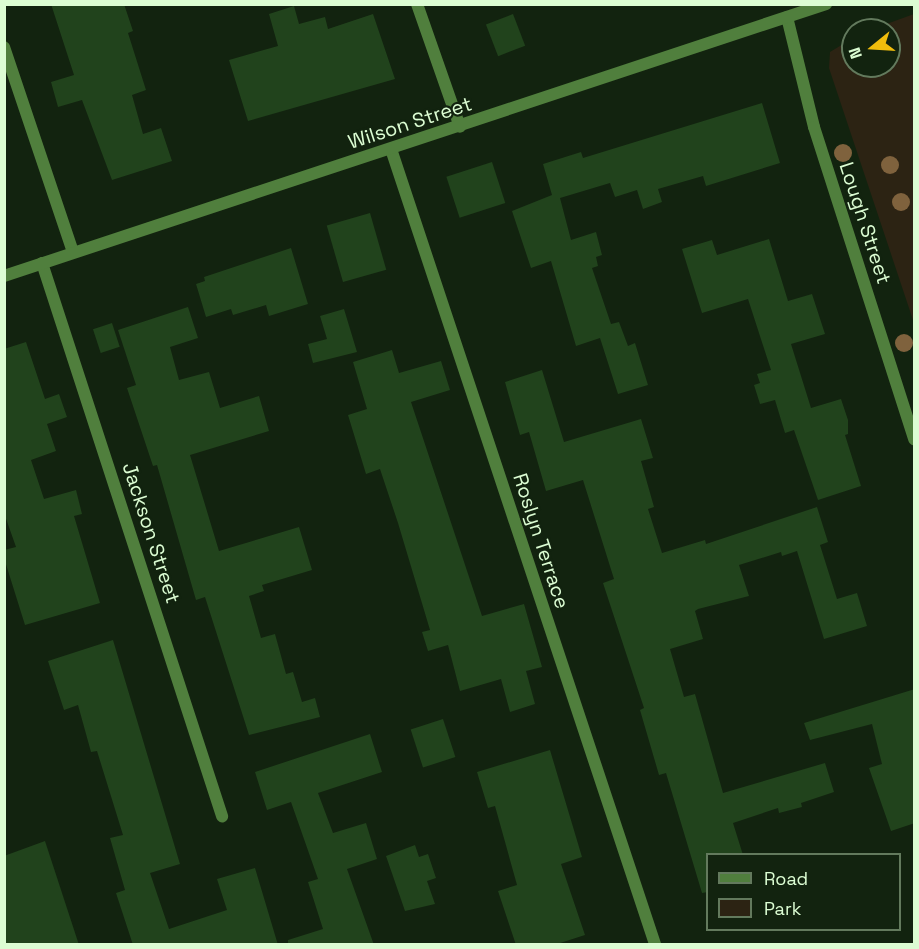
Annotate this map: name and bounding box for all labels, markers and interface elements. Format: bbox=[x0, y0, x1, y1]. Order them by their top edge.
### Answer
north arrow bbox=[841, 18, 901, 78]
text: N bbox=[844, 45, 867, 61]
street label: Wilson Street bbox=[345, 92, 475, 154]
street label: Lough Street bbox=[834, 159, 896, 287]
street label: Jackson Street bbox=[117, 460, 185, 606]
street label: Roslyn Terrace bbox=[508, 470, 574, 612]
legend bbox=[706, 853, 901, 931]
text: Road bbox=[764, 867, 808, 890]
text: Park bbox=[764, 897, 801, 920]

